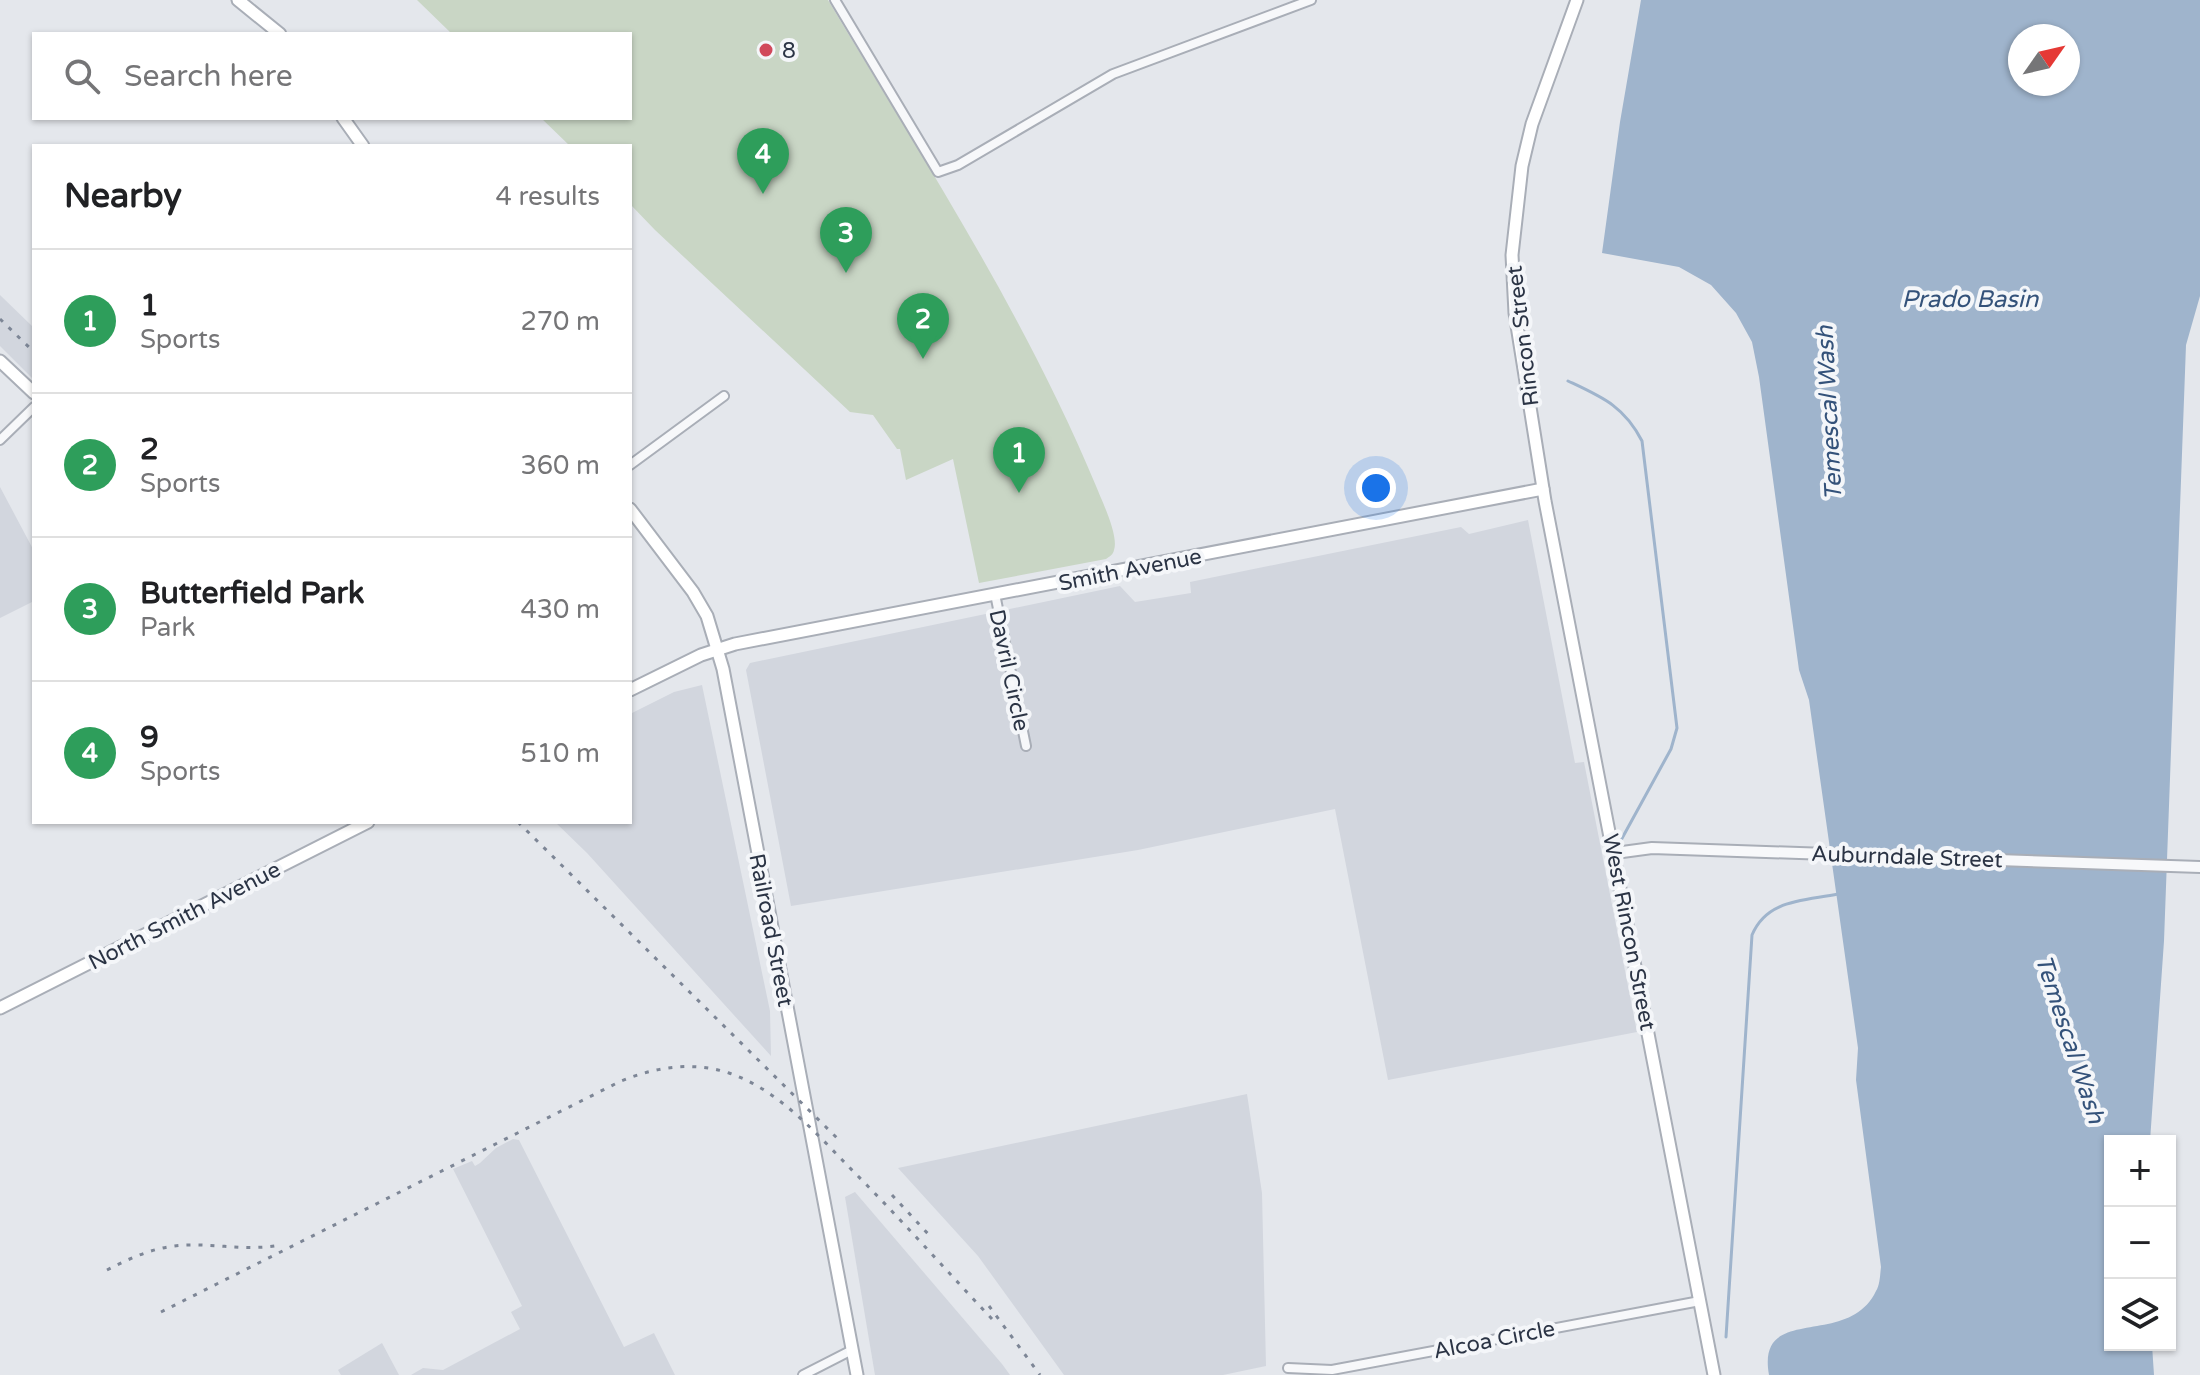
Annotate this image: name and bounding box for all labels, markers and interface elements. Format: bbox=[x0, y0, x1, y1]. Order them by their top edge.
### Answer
north arrow bbox=[2008, 24, 2080, 96]
search box bbox=[32, 32, 632, 120]
place label: 8 bbox=[782, 38, 796, 64]
marker: 8 bbox=[757, 41, 775, 59]
icon: search bbox=[60, 54, 104, 98]
text: Search here bbox=[124, 58, 293, 95]
pin: 4 bbox=[737, 128, 789, 194]
text: Nearby bbox=[64, 176, 182, 217]
text: 4 results bbox=[495, 181, 600, 212]
pin: 3 bbox=[820, 207, 872, 273]
street label: Rincon Street bbox=[1501, 264, 1545, 408]
water label: Prado Basin bbox=[1902, 285, 2040, 314]
text: 1 bbox=[140, 287, 159, 324]
pin: 2 bbox=[897, 293, 949, 359]
text: 1 bbox=[82, 306, 98, 337]
text: 270 m bbox=[520, 306, 600, 337]
water label: Temescal Wash bbox=[1810, 323, 1849, 501]
text: Sports bbox=[140, 324, 220, 355]
pin: 1 bbox=[993, 427, 1045, 493]
text: 2 bbox=[140, 431, 159, 468]
text: 2 bbox=[82, 450, 98, 481]
text: 360 m bbox=[520, 450, 600, 481]
text: Sports bbox=[140, 468, 220, 499]
your location bbox=[1356, 468, 1396, 508]
street label: Smith Avenue bbox=[1056, 543, 1204, 597]
text: Butterfield Park bbox=[140, 575, 364, 612]
text: 3 bbox=[82, 594, 98, 625]
text: 430 m bbox=[520, 594, 600, 625]
street label: Davril Circle bbox=[983, 607, 1035, 733]
text: Park bbox=[140, 612, 196, 643]
text: 9 bbox=[140, 719, 159, 756]
text: 4 bbox=[82, 738, 98, 769]
text: 510 m bbox=[520, 738, 600, 769]
text: Sports bbox=[140, 756, 220, 787]
street label: West Rincon Street bbox=[1597, 832, 1661, 1033]
street label: Auburndale Street bbox=[1811, 841, 2003, 873]
street label: Railroad Street bbox=[743, 851, 799, 1009]
street label: North Smith Avenue bbox=[84, 856, 285, 976]
water label: Temescal Wash bbox=[2029, 951, 2111, 1128]
map controls bbox=[2104, 1135, 2176, 1351]
button: + bbox=[2104, 1135, 2176, 1207]
button: − bbox=[2104, 1207, 2176, 1279]
button: layers bbox=[2104, 1279, 2176, 1351]
street label: Alcoa Circle bbox=[1431, 1315, 1557, 1365]

